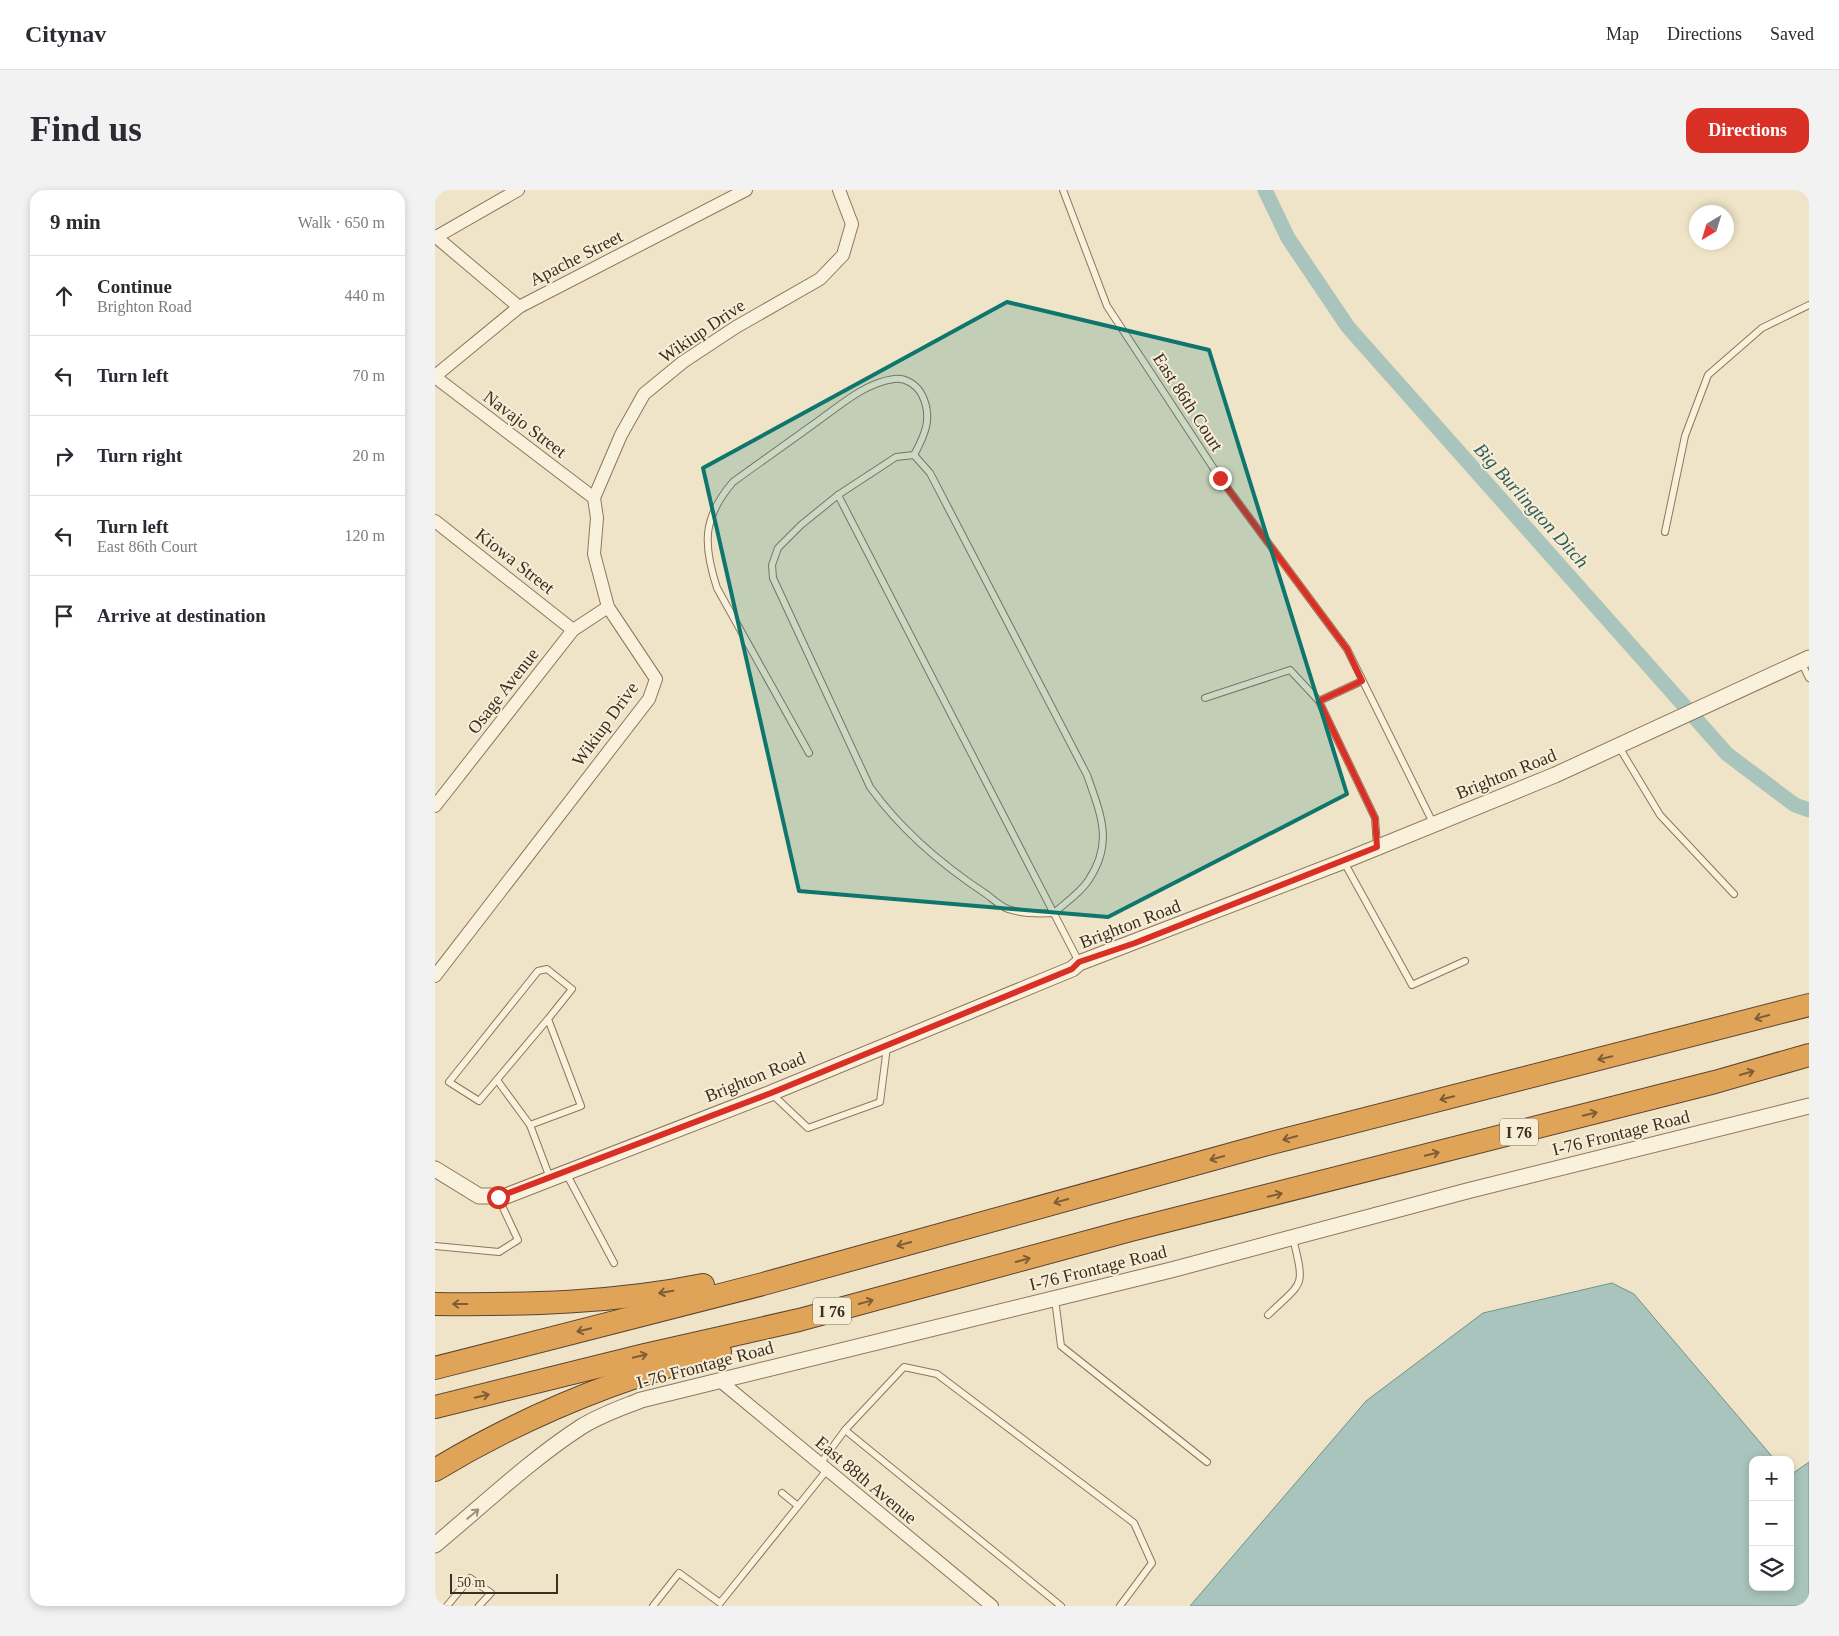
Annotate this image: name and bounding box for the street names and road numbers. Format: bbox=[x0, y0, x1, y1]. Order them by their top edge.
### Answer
street label: Apache Street bbox=[526, 226, 626, 290]
street label: Wikiup Drive bbox=[655, 295, 749, 367]
street label: East 86th Court bbox=[1149, 349, 1227, 455]
street label: Navajo Street bbox=[480, 386, 570, 462]
street label: Kiowa Street bbox=[472, 524, 558, 598]
street label: Osage Avenue bbox=[463, 644, 543, 738]
street label: Wikiup Drive bbox=[568, 678, 642, 770]
street label: Brighton Road bbox=[1453, 745, 1559, 803]
street label: Brighton Road bbox=[1077, 896, 1183, 952]
street label: Brighton Road bbox=[702, 1048, 808, 1106]
street label: I-76 Frontage Road bbox=[1550, 1106, 1692, 1160]
road number: I 76 bbox=[1500, 1119, 1538, 1146]
street label: I-76 Frontage Road bbox=[1027, 1241, 1169, 1295]
road number: I 76 bbox=[813, 1298, 851, 1324]
street label: I-76 Frontage Road bbox=[634, 1337, 776, 1393]
street label: East 88th Avenue bbox=[811, 1432, 921, 1528]

